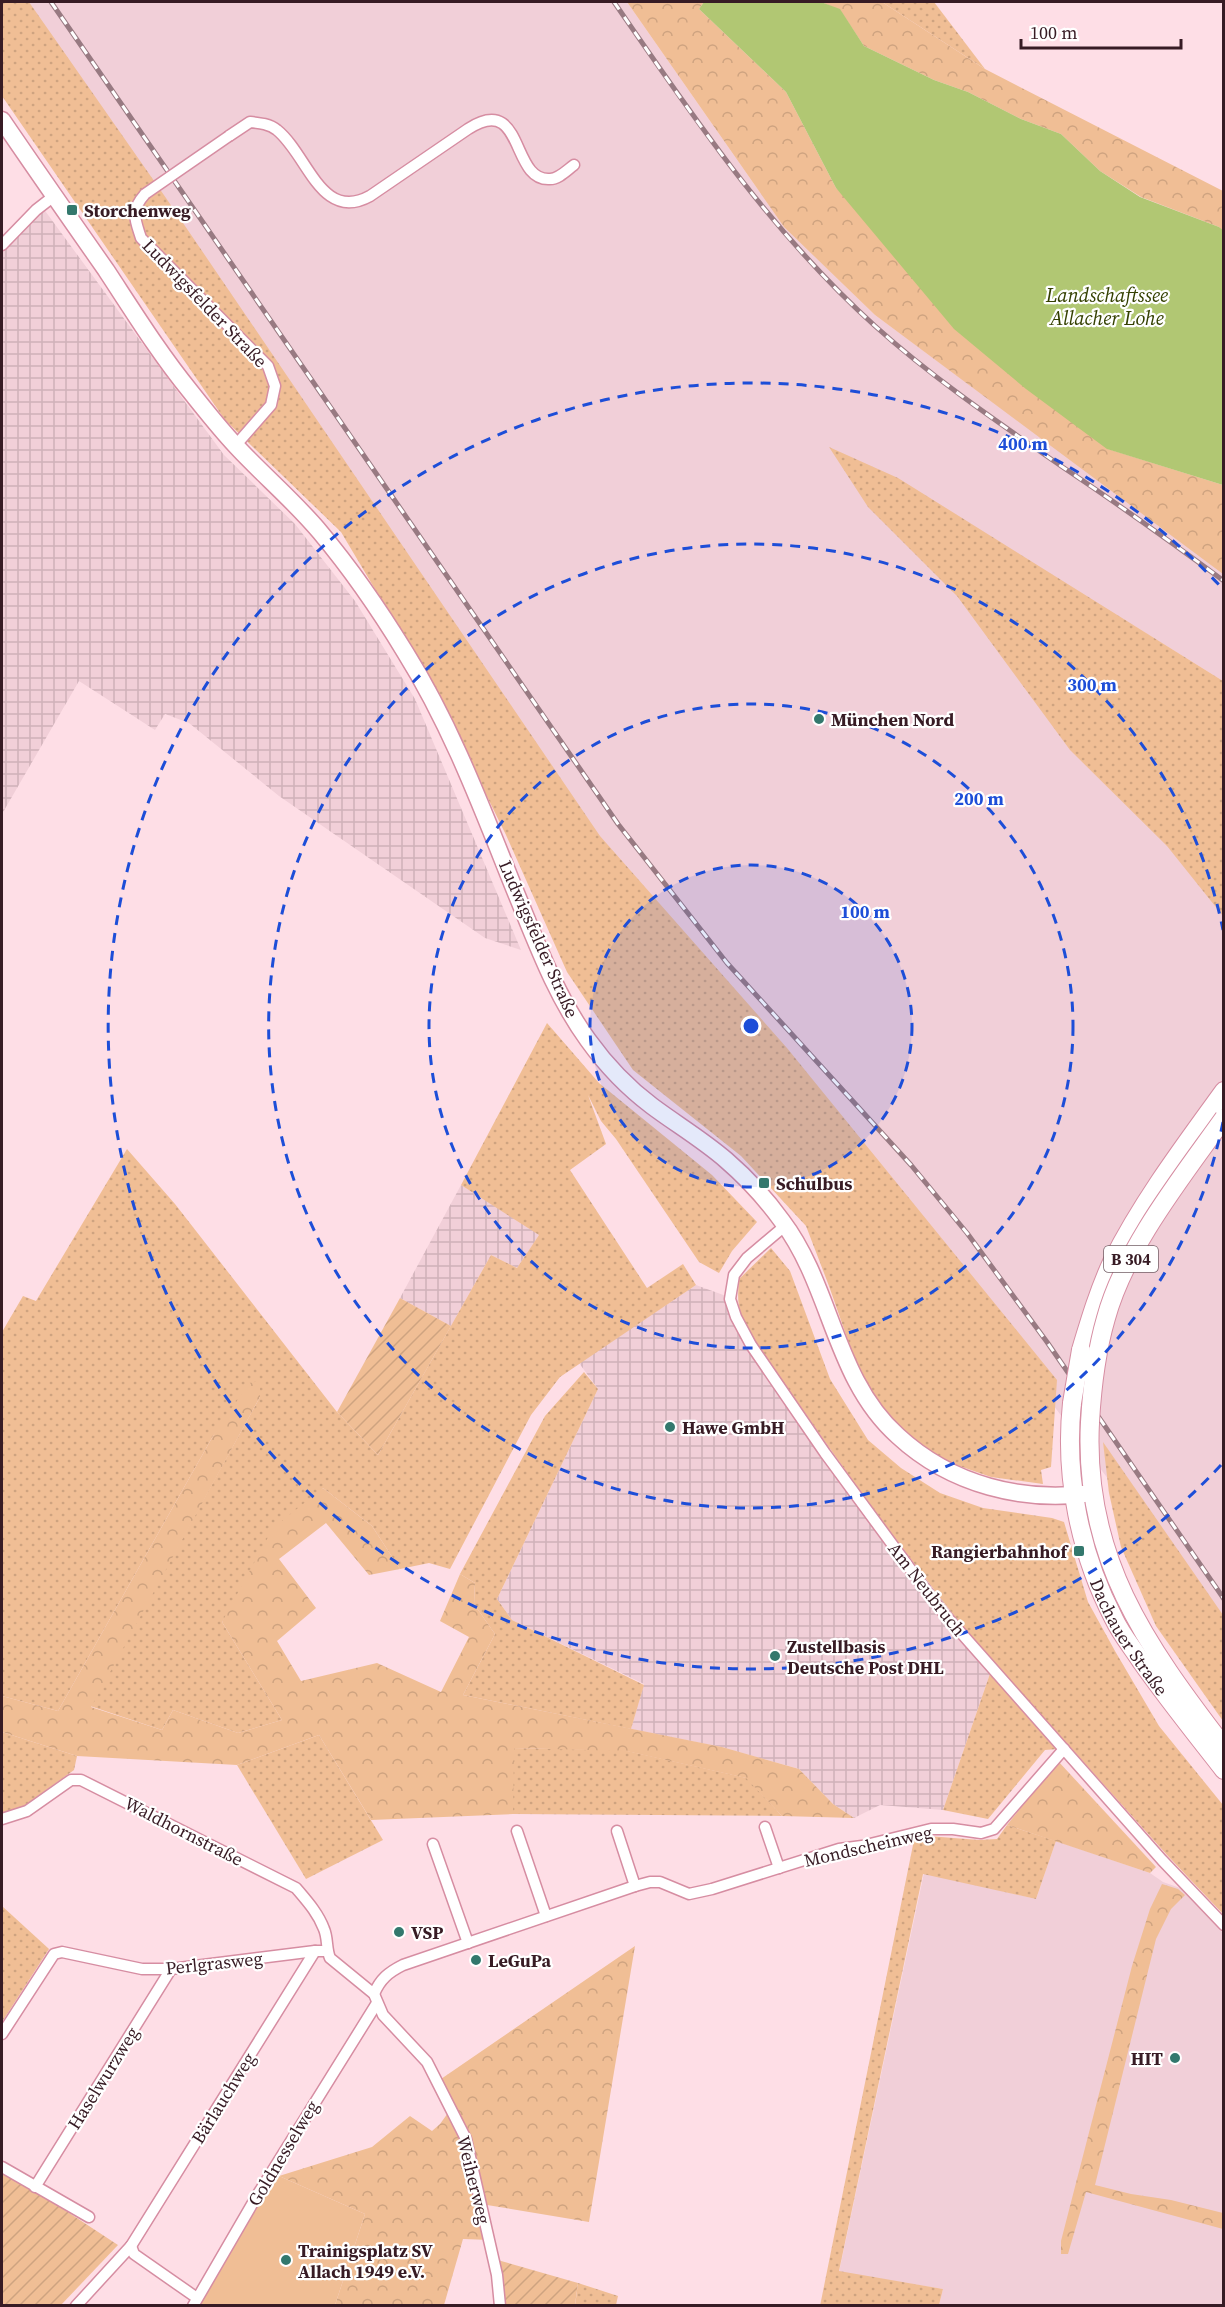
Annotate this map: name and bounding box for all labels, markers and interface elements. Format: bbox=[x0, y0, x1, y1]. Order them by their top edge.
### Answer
scale bar bbox=[1021, 12, 1182, 50]
text: 100 m bbox=[1030, 20, 1077, 45]
place label: Storchenweg bbox=[84, 198, 191, 223]
marker: Storchenweg bbox=[65, 203, 79, 217]
street label: Ludwigsfelder Straße bbox=[137, 233, 273, 373]
water label: Landschaftssee Allacher Lohe bbox=[1045, 281, 1168, 332]
text: 400 m bbox=[998, 431, 1048, 456]
text: 300 m bbox=[1067, 672, 1117, 697]
place label: München Nord bbox=[831, 707, 954, 732]
marker: München Nord bbox=[812, 712, 826, 726]
text: 200 m bbox=[954, 786, 1004, 811]
street label: Ludwigsfelder Straße bbox=[493, 856, 585, 1022]
text: 100 m bbox=[840, 899, 890, 924]
centre of rings bbox=[741, 1016, 761, 1036]
place label: Schulbus bbox=[776, 1171, 852, 1196]
marker: Schulbus bbox=[757, 1176, 771, 1190]
road number: B 304 bbox=[1104, 1246, 1158, 1272]
place label: Hawe GmbH bbox=[682, 1415, 785, 1440]
marker: Hawe GmbH bbox=[663, 1420, 677, 1434]
street label: Am Neubruch bbox=[882, 1537, 972, 1641]
place label: Rangierbahnhof bbox=[931, 1539, 1069, 1564]
marker: Rangierbahnhof bbox=[1072, 1544, 1086, 1558]
street label: Dachauer Straße bbox=[1084, 1575, 1174, 1700]
place label: Zustellbasis Deutsche Post DHL bbox=[787, 1634, 944, 1680]
marker: Zustellbasis Deutsche Post DHL bbox=[768, 1649, 782, 1663]
street label: Waldhornstraße bbox=[120, 1790, 248, 1872]
street label: Mondscheinweg bbox=[801, 1819, 935, 1873]
place label: VSP bbox=[411, 1920, 443, 1945]
marker: VSP bbox=[392, 1925, 406, 1939]
street label: Perlgrasweg bbox=[164, 1945, 264, 1981]
place label: LeGuPa bbox=[488, 1948, 552, 1973]
marker: LeGuPa bbox=[469, 1953, 483, 1967]
street label: Haselwurzweg bbox=[61, 2022, 145, 2134]
place label: HIT bbox=[1131, 2046, 1164, 2071]
street label: Bärlauchweg bbox=[185, 2048, 261, 2148]
marker: HIT bbox=[1168, 2051, 1182, 2065]
street label: Goldnesselweg bbox=[242, 2095, 324, 2211]
street label: Weiherweg bbox=[451, 2133, 497, 2227]
place label: Trainigsplatz SV Allach 1949 e.V. bbox=[298, 2238, 433, 2284]
marker: Trainigsplatz SV Allach 1949 e.V. bbox=[279, 2253, 293, 2267]

